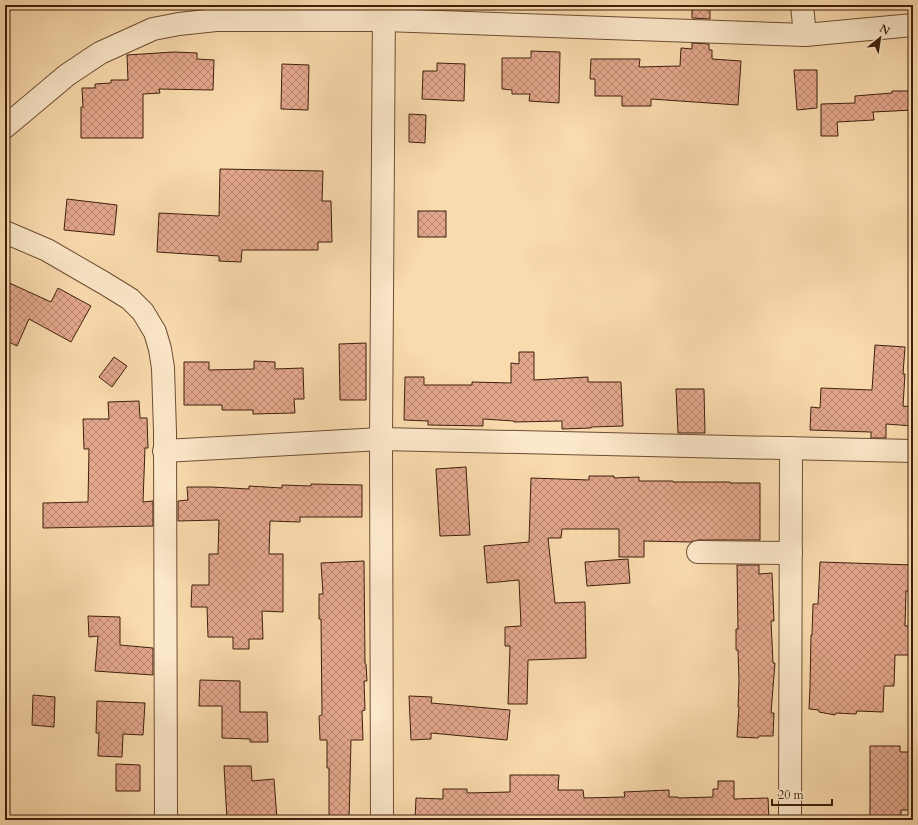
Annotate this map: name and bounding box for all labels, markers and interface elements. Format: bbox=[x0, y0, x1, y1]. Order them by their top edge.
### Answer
north arrow bbox=[860, 18, 900, 58]
text: N bbox=[877, 21, 893, 39]
scale bar bbox=[772, 781, 832, 807]
text: 20 m bbox=[778, 787, 805, 803]

